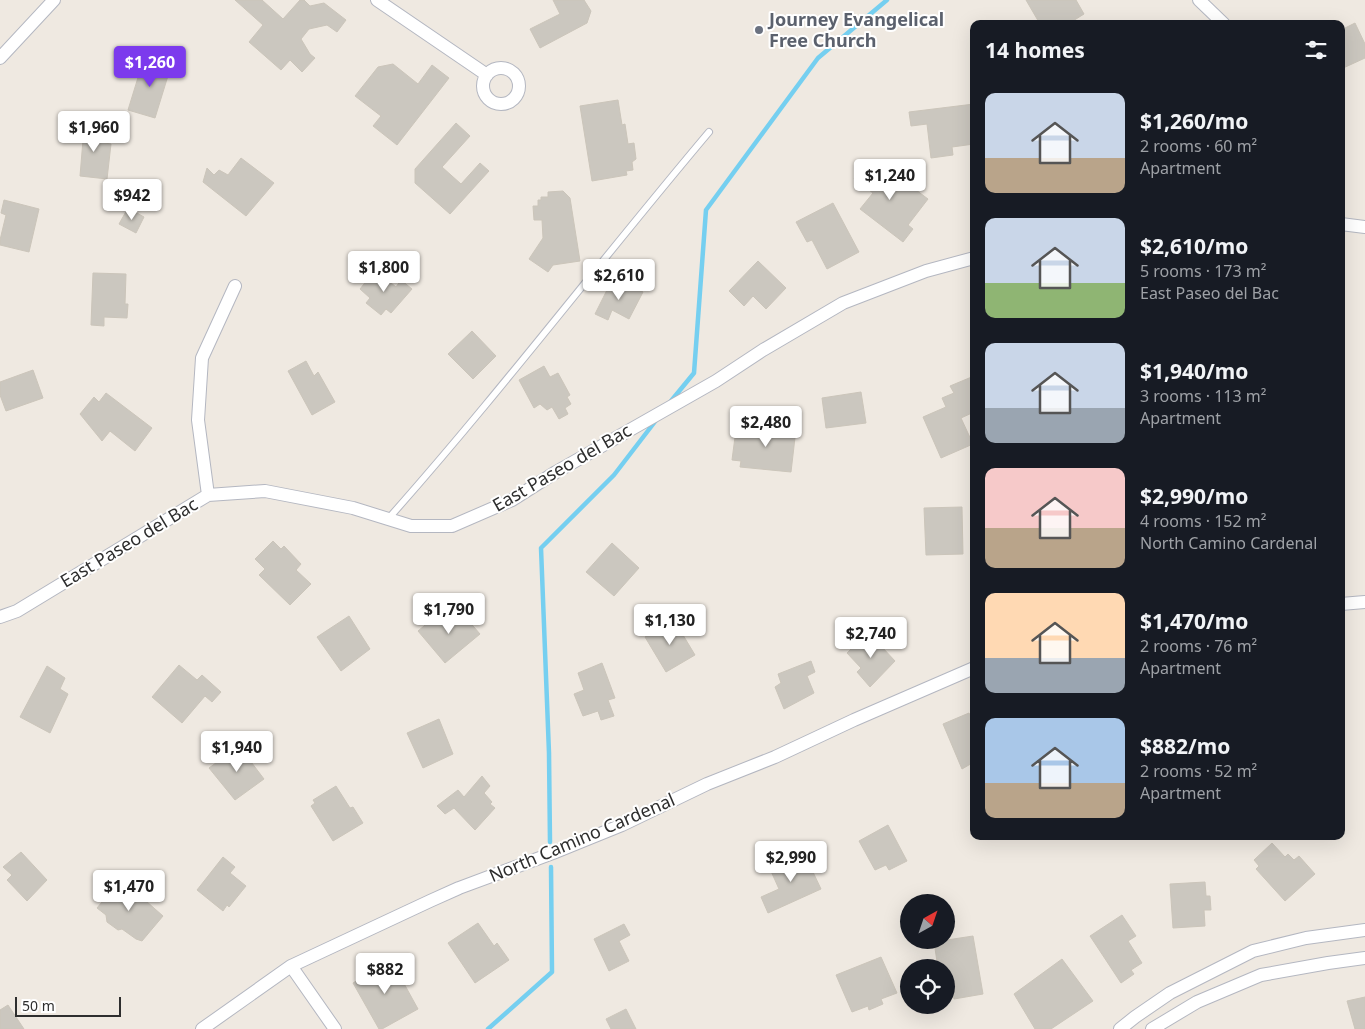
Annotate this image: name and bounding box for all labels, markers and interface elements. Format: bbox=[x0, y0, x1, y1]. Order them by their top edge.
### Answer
place label: Journey Evangelical Free Church bbox=[767, 7, 944, 52]
marker: Journey Evangelical Free Church bbox=[753, 24, 765, 36]
text: 14 homes bbox=[985, 36, 1085, 64]
icon: filters bbox=[1302, 36, 1330, 64]
pin: $1,260 bbox=[109, 46, 191, 88]
text: $1,260 bbox=[125, 51, 175, 73]
text: $1,260/mo bbox=[1140, 107, 1248, 135]
pin: $1,960 bbox=[53, 110, 135, 153]
icon: home bbox=[1025, 113, 1085, 173]
text: $1,960 bbox=[69, 116, 119, 138]
text: 2 rooms · 60 m² bbox=[1140, 135, 1257, 157]
text: Apartment bbox=[1140, 157, 1221, 179]
pin: $1,240 bbox=[849, 158, 931, 201]
text: $1,240 bbox=[865, 164, 915, 186]
pin: $942 bbox=[102, 178, 162, 221]
text: $942 bbox=[114, 184, 150, 206]
text: $2,610/mo bbox=[1140, 232, 1248, 260]
icon: home bbox=[1025, 238, 1085, 298]
pin: $1,800 bbox=[343, 250, 425, 293]
text: $1,800 bbox=[359, 256, 409, 278]
pin: $2,610 bbox=[578, 258, 660, 301]
text: 5 rooms · 173 m² bbox=[1140, 260, 1266, 282]
text: $2,610 bbox=[594, 264, 644, 286]
text: East Paseo del Bac bbox=[1140, 282, 1279, 304]
text: $1,940/mo bbox=[1140, 357, 1248, 385]
icon: home bbox=[1025, 363, 1085, 423]
text: 3 rooms · 113 m² bbox=[1140, 385, 1266, 407]
pin: $2,480 bbox=[725, 406, 807, 448]
text: Apartment bbox=[1140, 407, 1221, 429]
text: $2,480 bbox=[741, 411, 791, 433]
street label: East Paseo del Bac bbox=[488, 418, 635, 517]
text: $2,990/mo bbox=[1140, 482, 1248, 510]
icon: home bbox=[1025, 488, 1085, 548]
street label: East Paseo del Bac bbox=[55, 491, 202, 593]
text: 4 rooms · 152 m² bbox=[1140, 510, 1266, 532]
text: North Camino Cardenal bbox=[1140, 532, 1317, 554]
pin: $1,790 bbox=[408, 592, 490, 635]
text: $1,790 bbox=[424, 598, 474, 620]
pin: $1,130 bbox=[629, 604, 711, 646]
text: $1,470/mo bbox=[1140, 607, 1248, 635]
text: $1,130 bbox=[645, 609, 695, 631]
icon: home bbox=[1025, 613, 1085, 673]
pin: $2,740 bbox=[830, 616, 912, 659]
text: $2,740 bbox=[846, 622, 896, 644]
text: 2 rooms · 76 m² bbox=[1140, 635, 1257, 657]
text: Apartment bbox=[1140, 657, 1221, 679]
pin: $1,940 bbox=[196, 730, 278, 773]
text: $882/mo bbox=[1140, 732, 1230, 760]
text: $1,940 bbox=[212, 736, 262, 758]
icon: home bbox=[1025, 738, 1085, 798]
text: 2 rooms · 52 m² bbox=[1140, 760, 1257, 782]
text: Apartment bbox=[1140, 782, 1221, 804]
street label: North Camino Cardenal bbox=[485, 787, 678, 887]
pin: $2,990 bbox=[750, 840, 832, 883]
text: $2,990 bbox=[766, 846, 816, 868]
pin: $1,470 bbox=[88, 870, 170, 912]
text: $1,470 bbox=[104, 875, 154, 897]
north arrow bbox=[900, 894, 955, 949]
map controls bbox=[900, 894, 955, 1014]
pin: $882 bbox=[355, 952, 415, 995]
text: $882 bbox=[367, 958, 403, 980]
button: locate bbox=[900, 959, 955, 1014]
scale bar bbox=[15, 994, 121, 1017]
text: 50 m bbox=[22, 996, 55, 1015]

